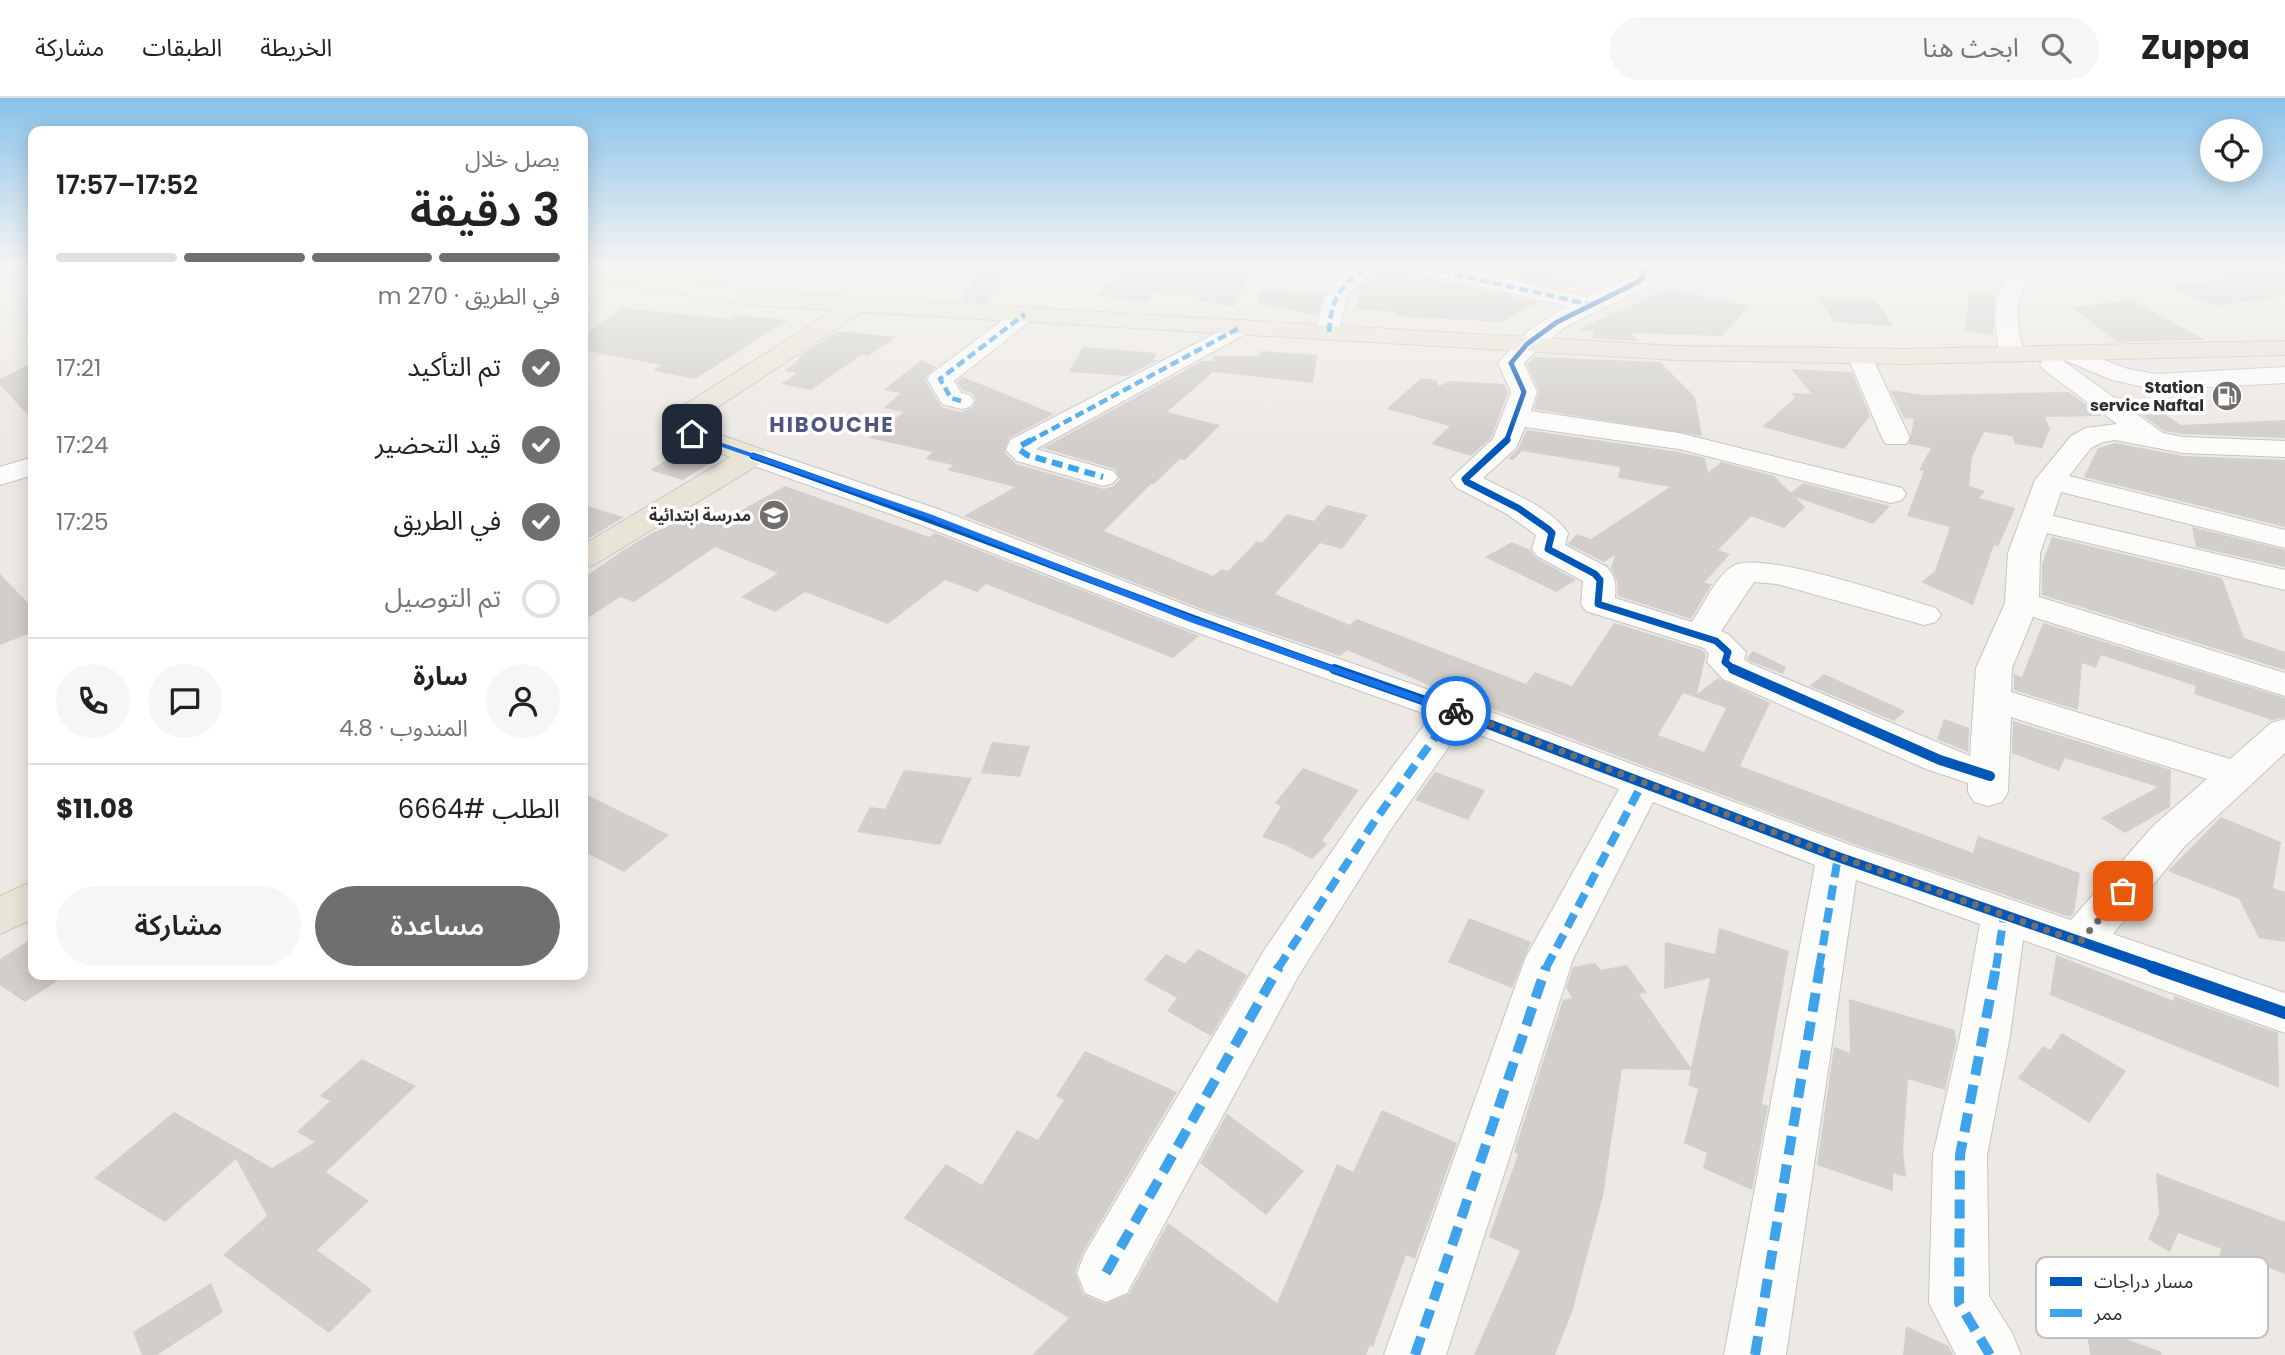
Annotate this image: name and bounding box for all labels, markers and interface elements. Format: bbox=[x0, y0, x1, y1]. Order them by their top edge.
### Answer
search box bbox=[1609, 17, 2099, 80]
text: Zuppa bbox=[2141, 24, 2250, 71]
icon: search bbox=[2037, 29, 2075, 67]
text: ابحث هنا bbox=[1922, 30, 2019, 66]
text: مشاركة bbox=[35, 31, 104, 64]
text: الطبقات bbox=[142, 31, 222, 64]
text: الخريطة bbox=[260, 31, 332, 64]
map controls bbox=[2200, 119, 2263, 182]
button: locate bbox=[2200, 119, 2263, 182]
text: يصل خلال bbox=[465, 143, 560, 175]
text: 17:52–17:57 bbox=[56, 167, 198, 203]
text: 3 دقيقة bbox=[410, 178, 560, 242]
text: في الطريق · 270 m bbox=[378, 280, 560, 312]
text: تم التأكيد bbox=[407, 349, 501, 385]
icon: check bbox=[522, 349, 560, 387]
text: 17:21 bbox=[56, 352, 101, 384]
place label: Station service Naftal bbox=[2090, 376, 2204, 417]
fuel station icon: Station service Naftal bbox=[2210, 379, 2244, 413]
pin bbox=[662, 404, 722, 464]
district label: HIBOUCHE bbox=[769, 410, 895, 439]
icon: home bbox=[673, 415, 711, 453]
text: قيد التحضير bbox=[375, 426, 501, 462]
icon: check bbox=[522, 426, 560, 464]
text: 17:24 bbox=[56, 429, 109, 461]
school or university icon: مدرسة ابتدائية bbox=[757, 498, 791, 532]
text: في الطريق bbox=[394, 503, 501, 539]
icon: check bbox=[522, 503, 560, 541]
place label: مدرسة ابتدائية bbox=[649, 504, 751, 527]
text: 17:25 bbox=[56, 506, 109, 538]
text: تم التوصيل bbox=[385, 580, 501, 616]
text: سارة bbox=[413, 658, 468, 694]
button: phone bbox=[56, 664, 130, 738]
button: chat bbox=[148, 664, 222, 738]
button: person bbox=[486, 664, 560, 738]
courier bbox=[1421, 676, 1491, 746]
icon: bike bbox=[1437, 692, 1475, 730]
text: المندوب · 4.8 bbox=[339, 712, 468, 744]
text: $11.08 bbox=[56, 791, 134, 827]
text: الطلب #6664 bbox=[398, 791, 560, 827]
pin bbox=[2093, 861, 2153, 921]
icon: bag bbox=[2104, 872, 2142, 910]
button: مشاركة bbox=[56, 886, 301, 966]
button: مساعدة bbox=[315, 886, 560, 966]
legend bbox=[2036, 1257, 2268, 1338]
text: مسار دراجات bbox=[2094, 1268, 2193, 1295]
text: ممر bbox=[2093, 1300, 2122, 1327]

